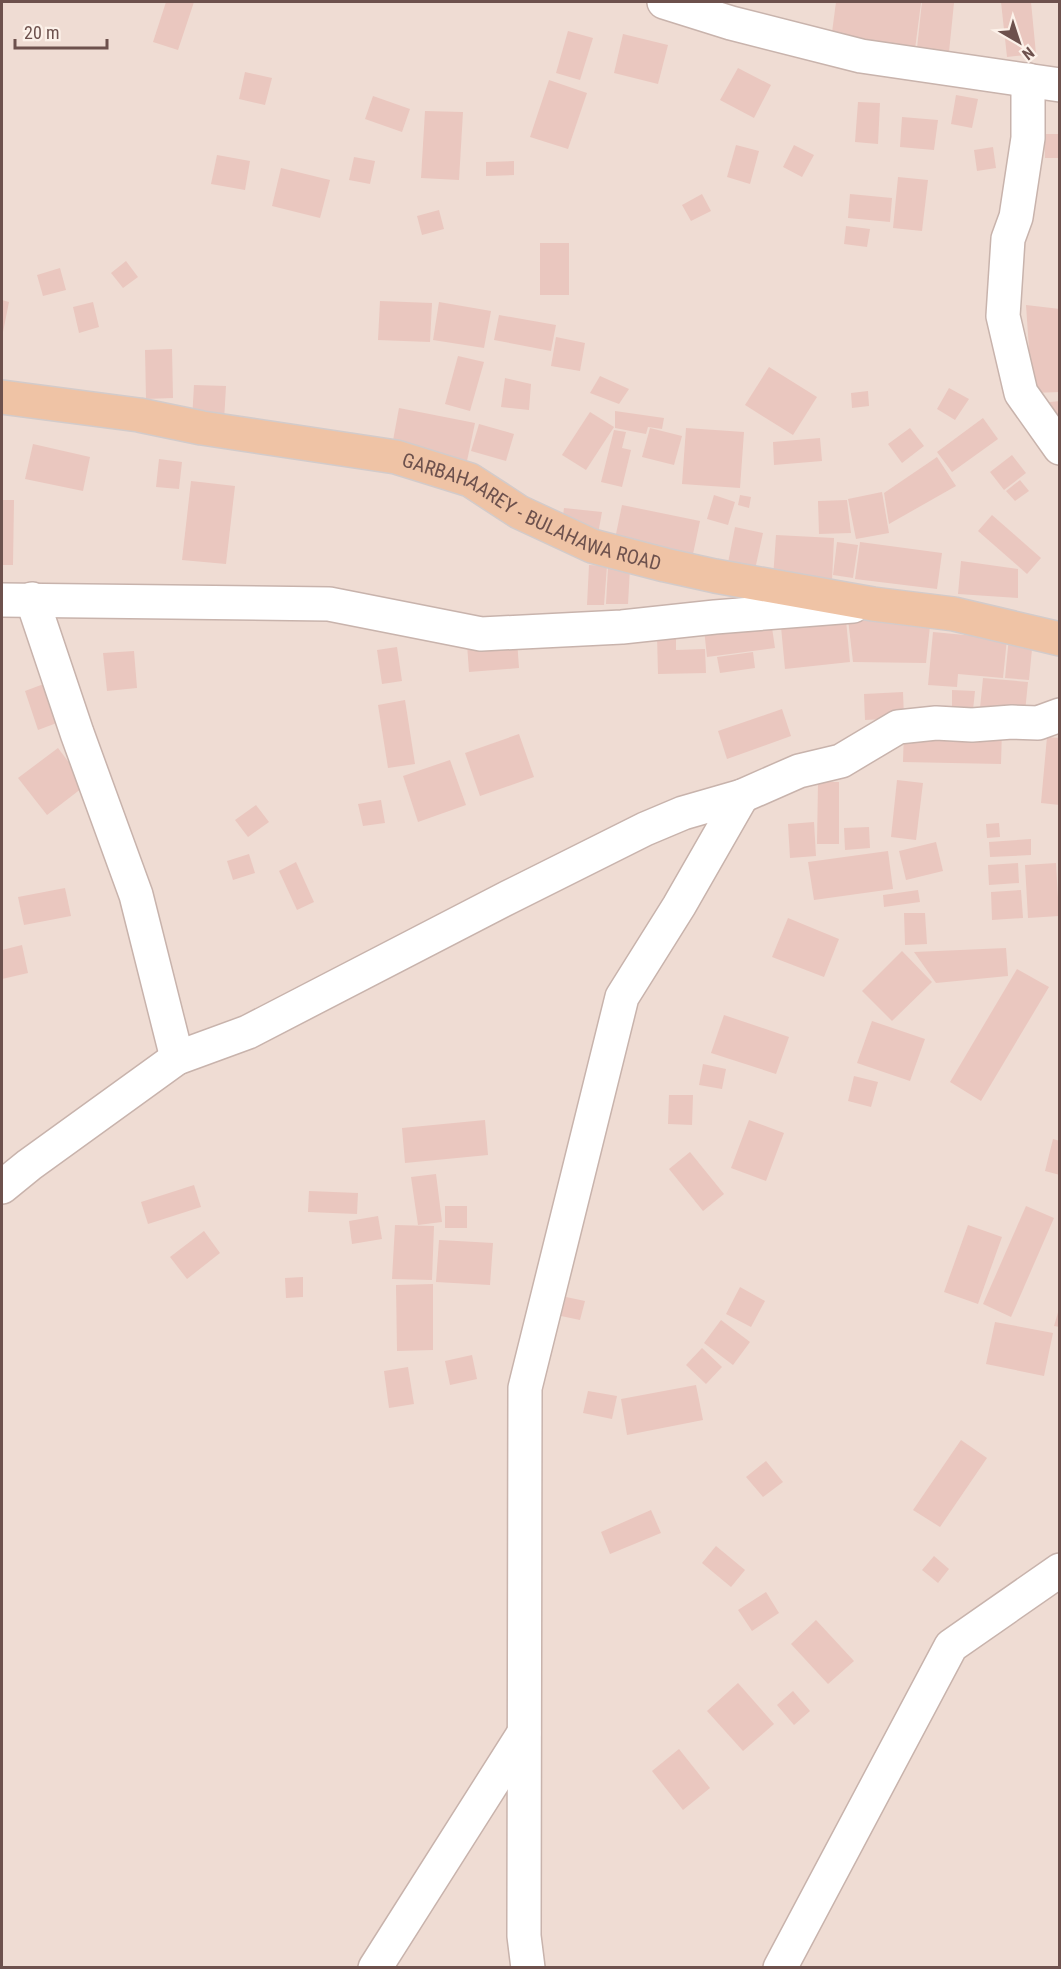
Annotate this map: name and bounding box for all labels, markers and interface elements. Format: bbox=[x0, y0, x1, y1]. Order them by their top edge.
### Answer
scale bar bbox=[15, 12, 106, 50]
north arrow bbox=[989, 12, 1049, 72]
text: 20 m bbox=[24, 22, 59, 43]
text: N bbox=[1018, 43, 1038, 64]
street label: GARBAHAAREY - BULAHAWA ROAD bbox=[399, 448, 664, 576]

